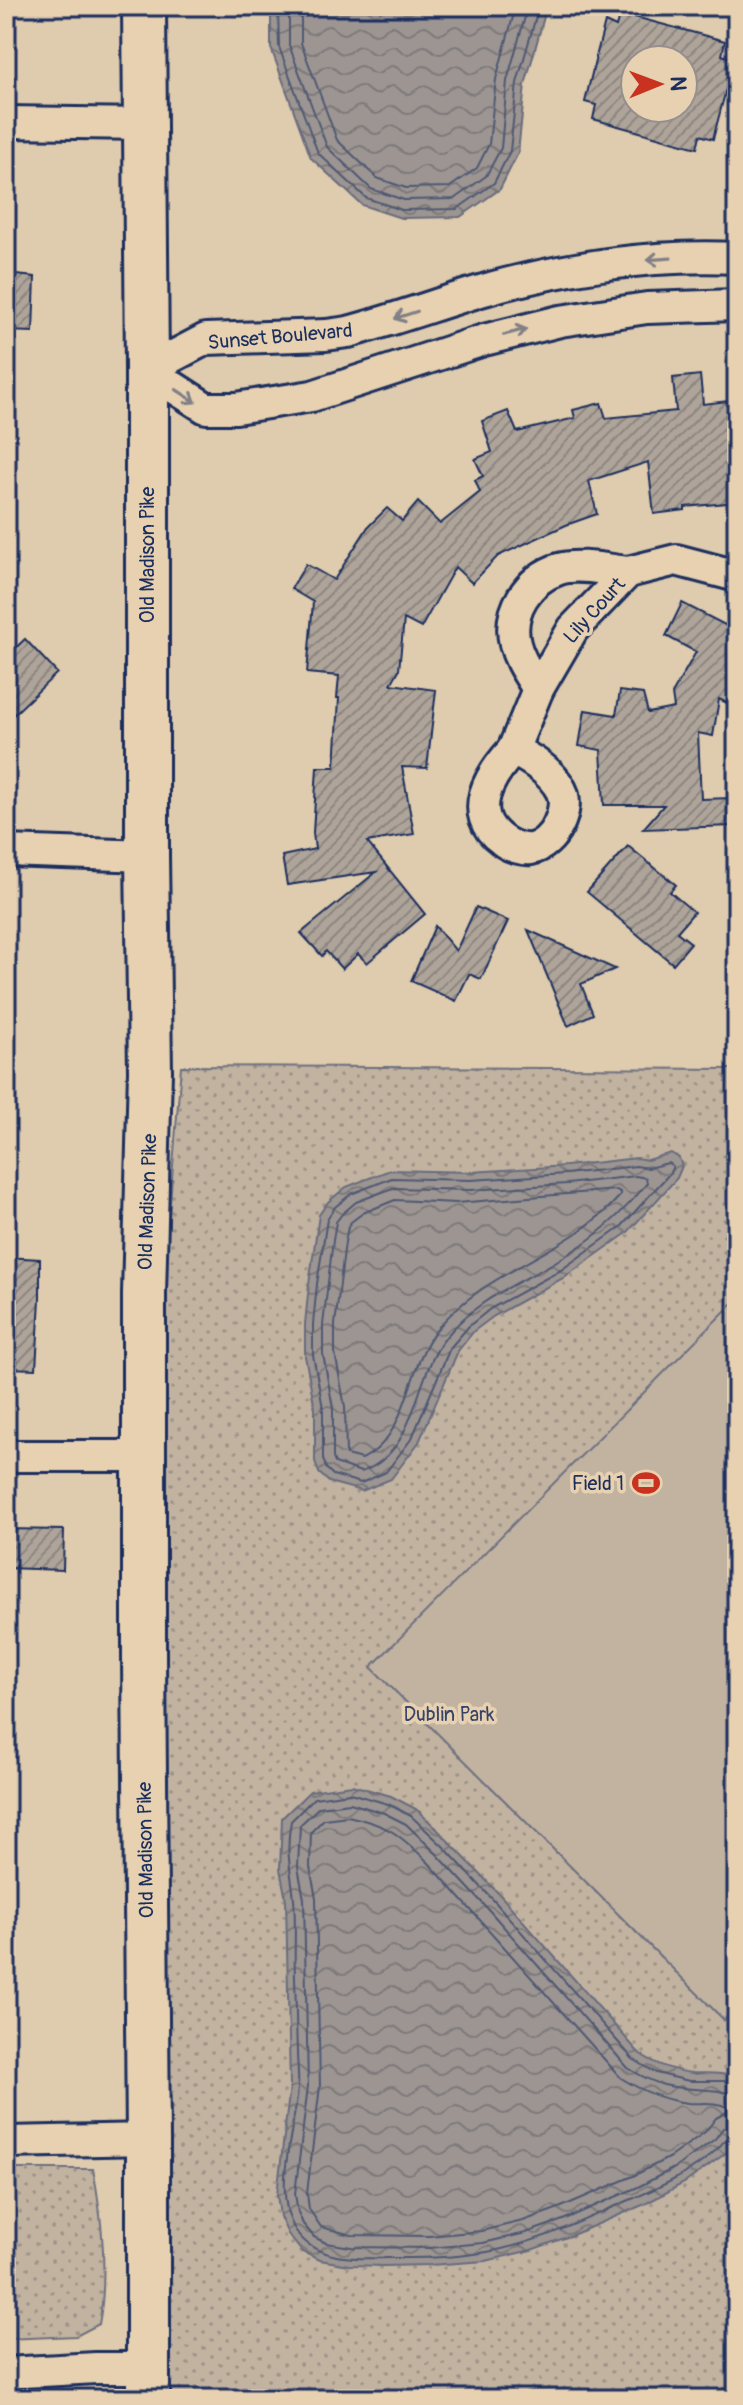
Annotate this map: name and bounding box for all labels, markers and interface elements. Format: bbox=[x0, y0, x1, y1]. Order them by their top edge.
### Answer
north arrow bbox=[619, 44, 699, 124]
text: N bbox=[664, 76, 692, 91]
one-way arrow bbox=[646, 252, 673, 267]
one-way arrow bbox=[394, 309, 419, 323]
street label: Sunset Boulevard bbox=[207, 318, 354, 355]
one-way arrow bbox=[502, 324, 528, 339]
one-way arrow bbox=[174, 388, 197, 404]
street label: Old Madison Pike bbox=[135, 487, 160, 623]
street label: Lily Court bbox=[558, 571, 631, 649]
street label: Old Madison Pike bbox=[133, 1133, 162, 1271]
sports icon: Field 1 bbox=[631, 1468, 661, 1498]
place label: Field 1 bbox=[572, 1471, 624, 1496]
park label: Dublin Park bbox=[404, 1702, 495, 1727]
street label: Old Madison Pike bbox=[132, 1781, 159, 1919]

